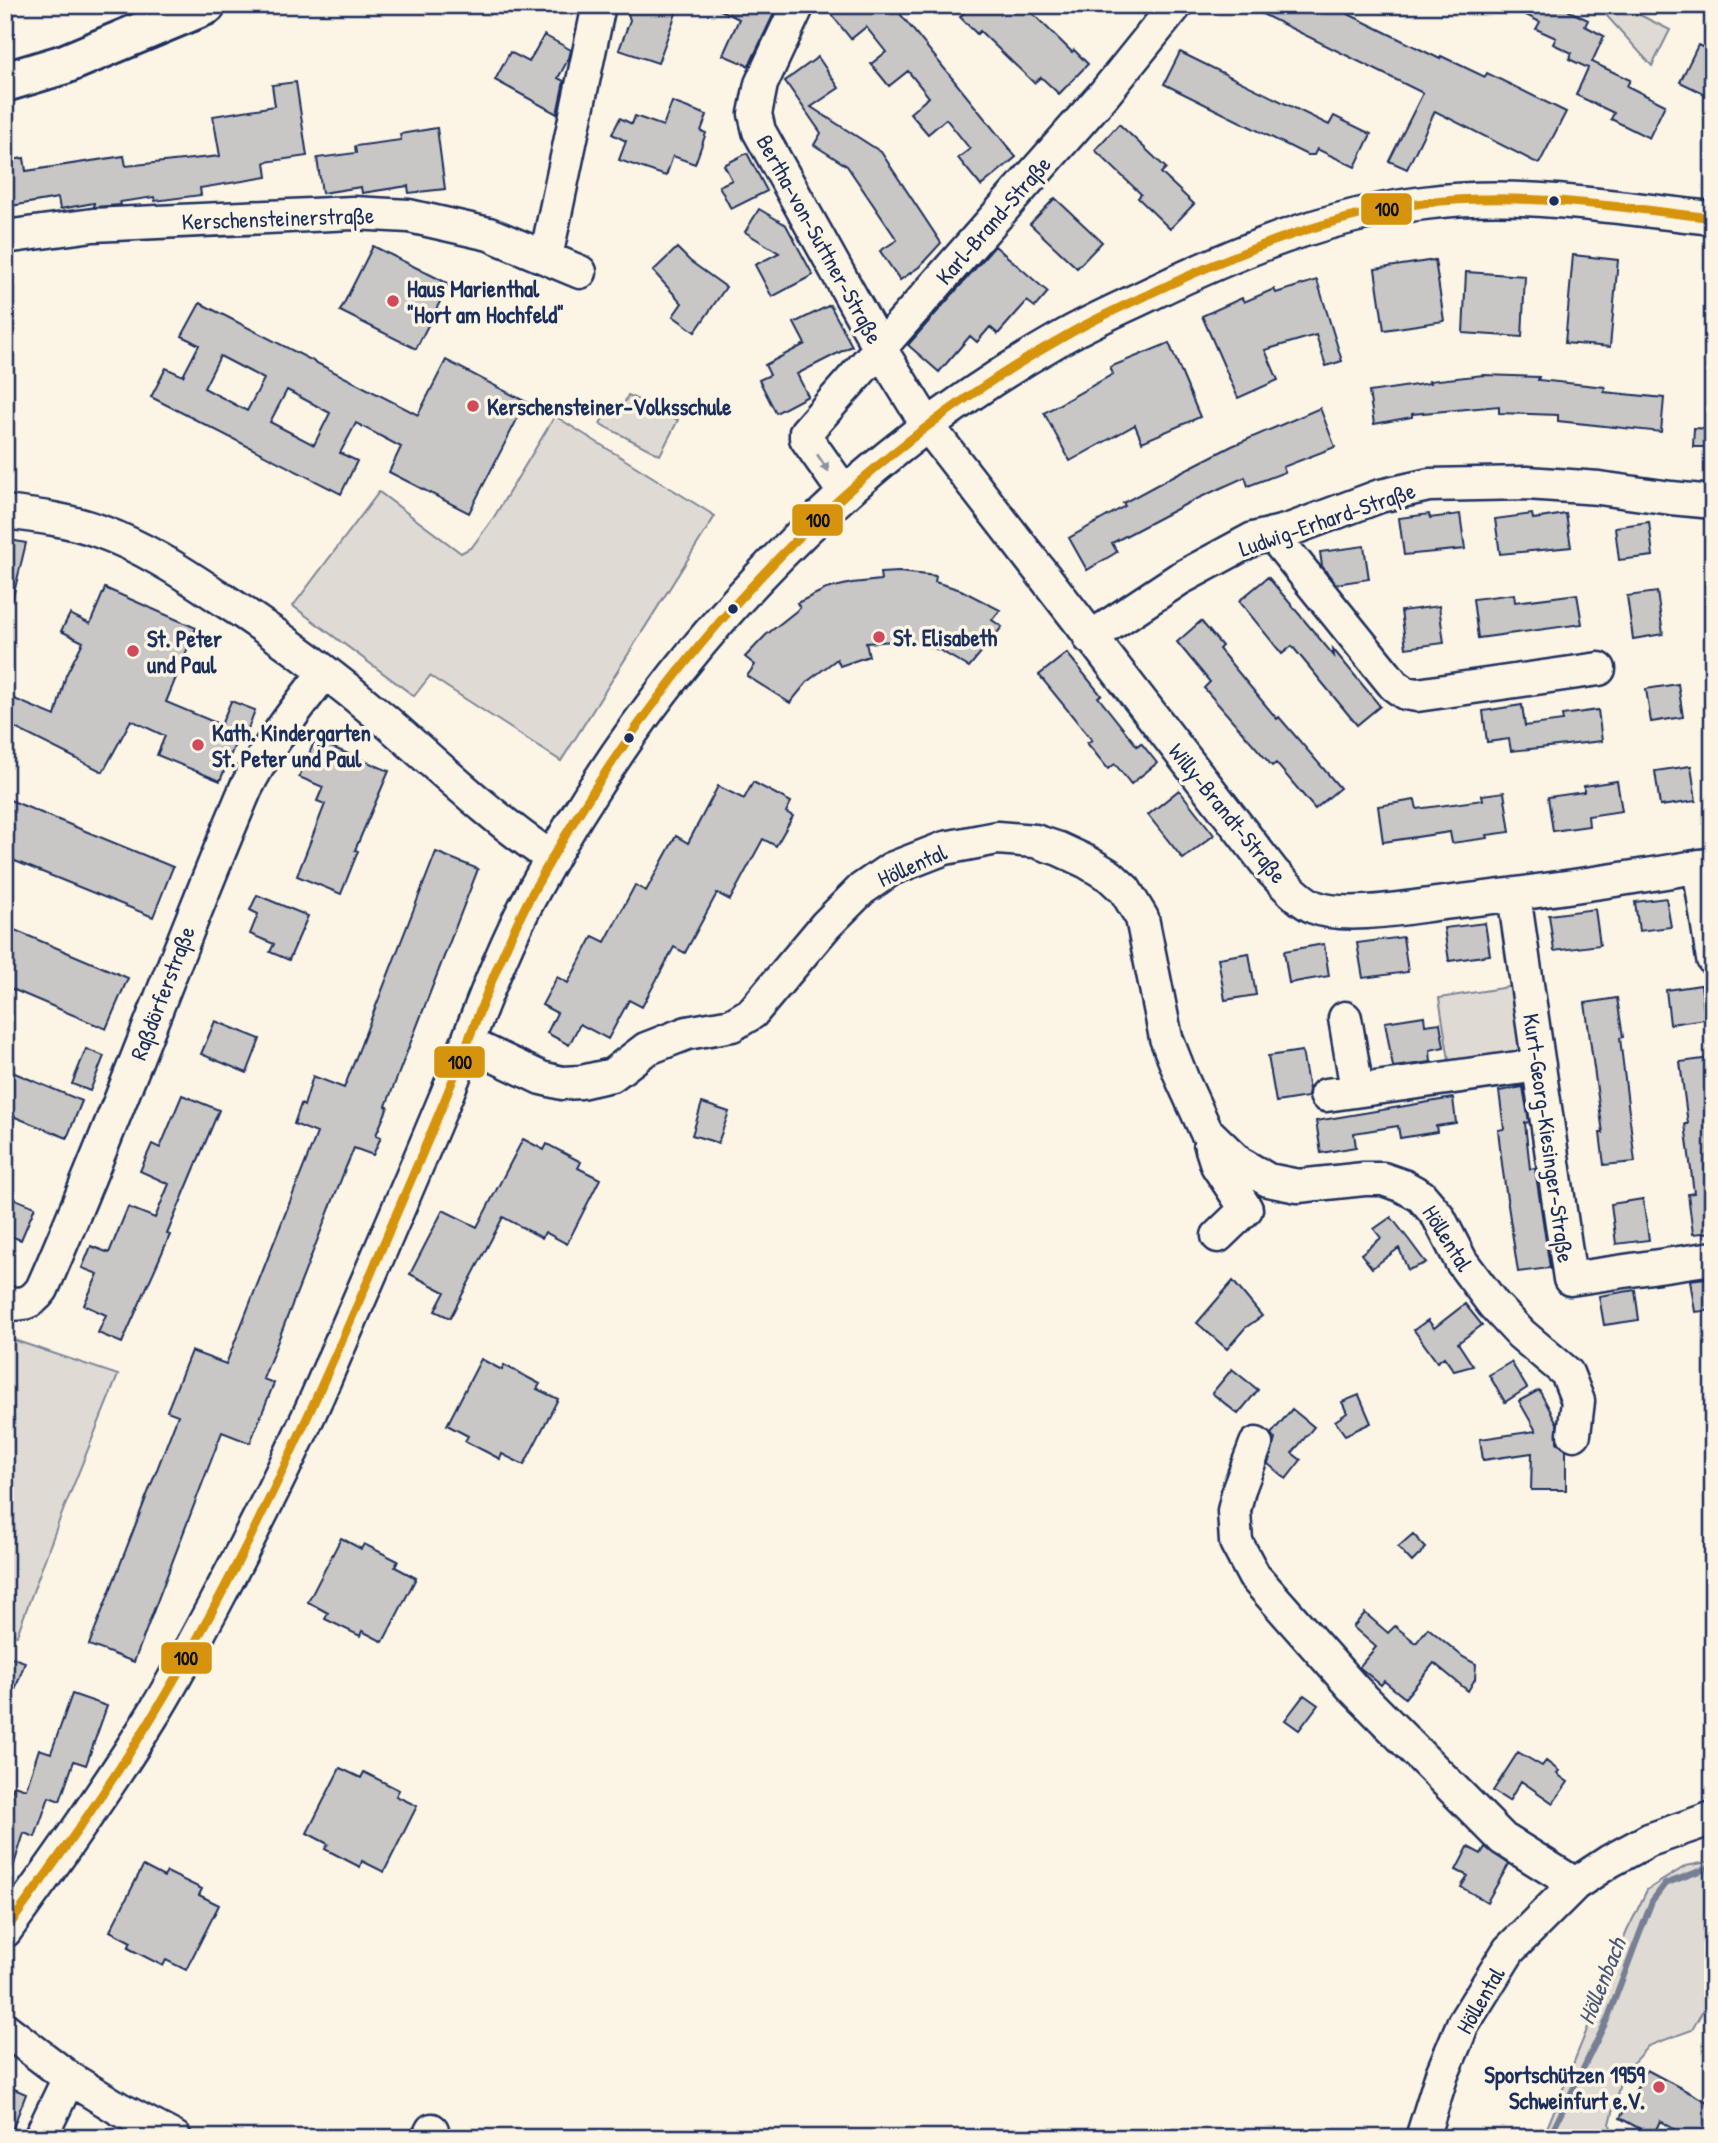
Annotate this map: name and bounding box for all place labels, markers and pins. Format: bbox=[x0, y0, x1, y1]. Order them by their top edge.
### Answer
unlabelled marker bbox=[1547, 194, 1561, 208]
place label: Haus Marienthal "Hort am Hochfeld" bbox=[407, 273, 564, 330]
marker: Haus Marienthal "Hort am Hochfeld" bbox=[385, 293, 401, 309]
place label: Kerschensteiner-Volksschule bbox=[487, 391, 732, 422]
marker: Kerschensteiner-Volksschule bbox=[465, 398, 481, 414]
unlabelled marker bbox=[726, 602, 740, 616]
place label: St. Elisabeth bbox=[893, 622, 998, 653]
place label: St. Peter und Paul bbox=[147, 623, 222, 680]
marker: St. Elisabeth bbox=[871, 629, 887, 645]
marker: St. Peter und Paul bbox=[125, 643, 141, 659]
place label: Kath. Kindergarten St. Peter und Paul bbox=[212, 717, 371, 774]
unlabelled marker bbox=[622, 731, 636, 745]
marker: Kath. Kindergarten St. Peter und Paul bbox=[190, 737, 206, 753]
place label: Sportschützen 1959 Schweinfurt e.V. bbox=[1484, 2059, 1646, 2116]
marker: Sportschützen 1959 Schweinfurt e.V. bbox=[1651, 2079, 1667, 2095]

